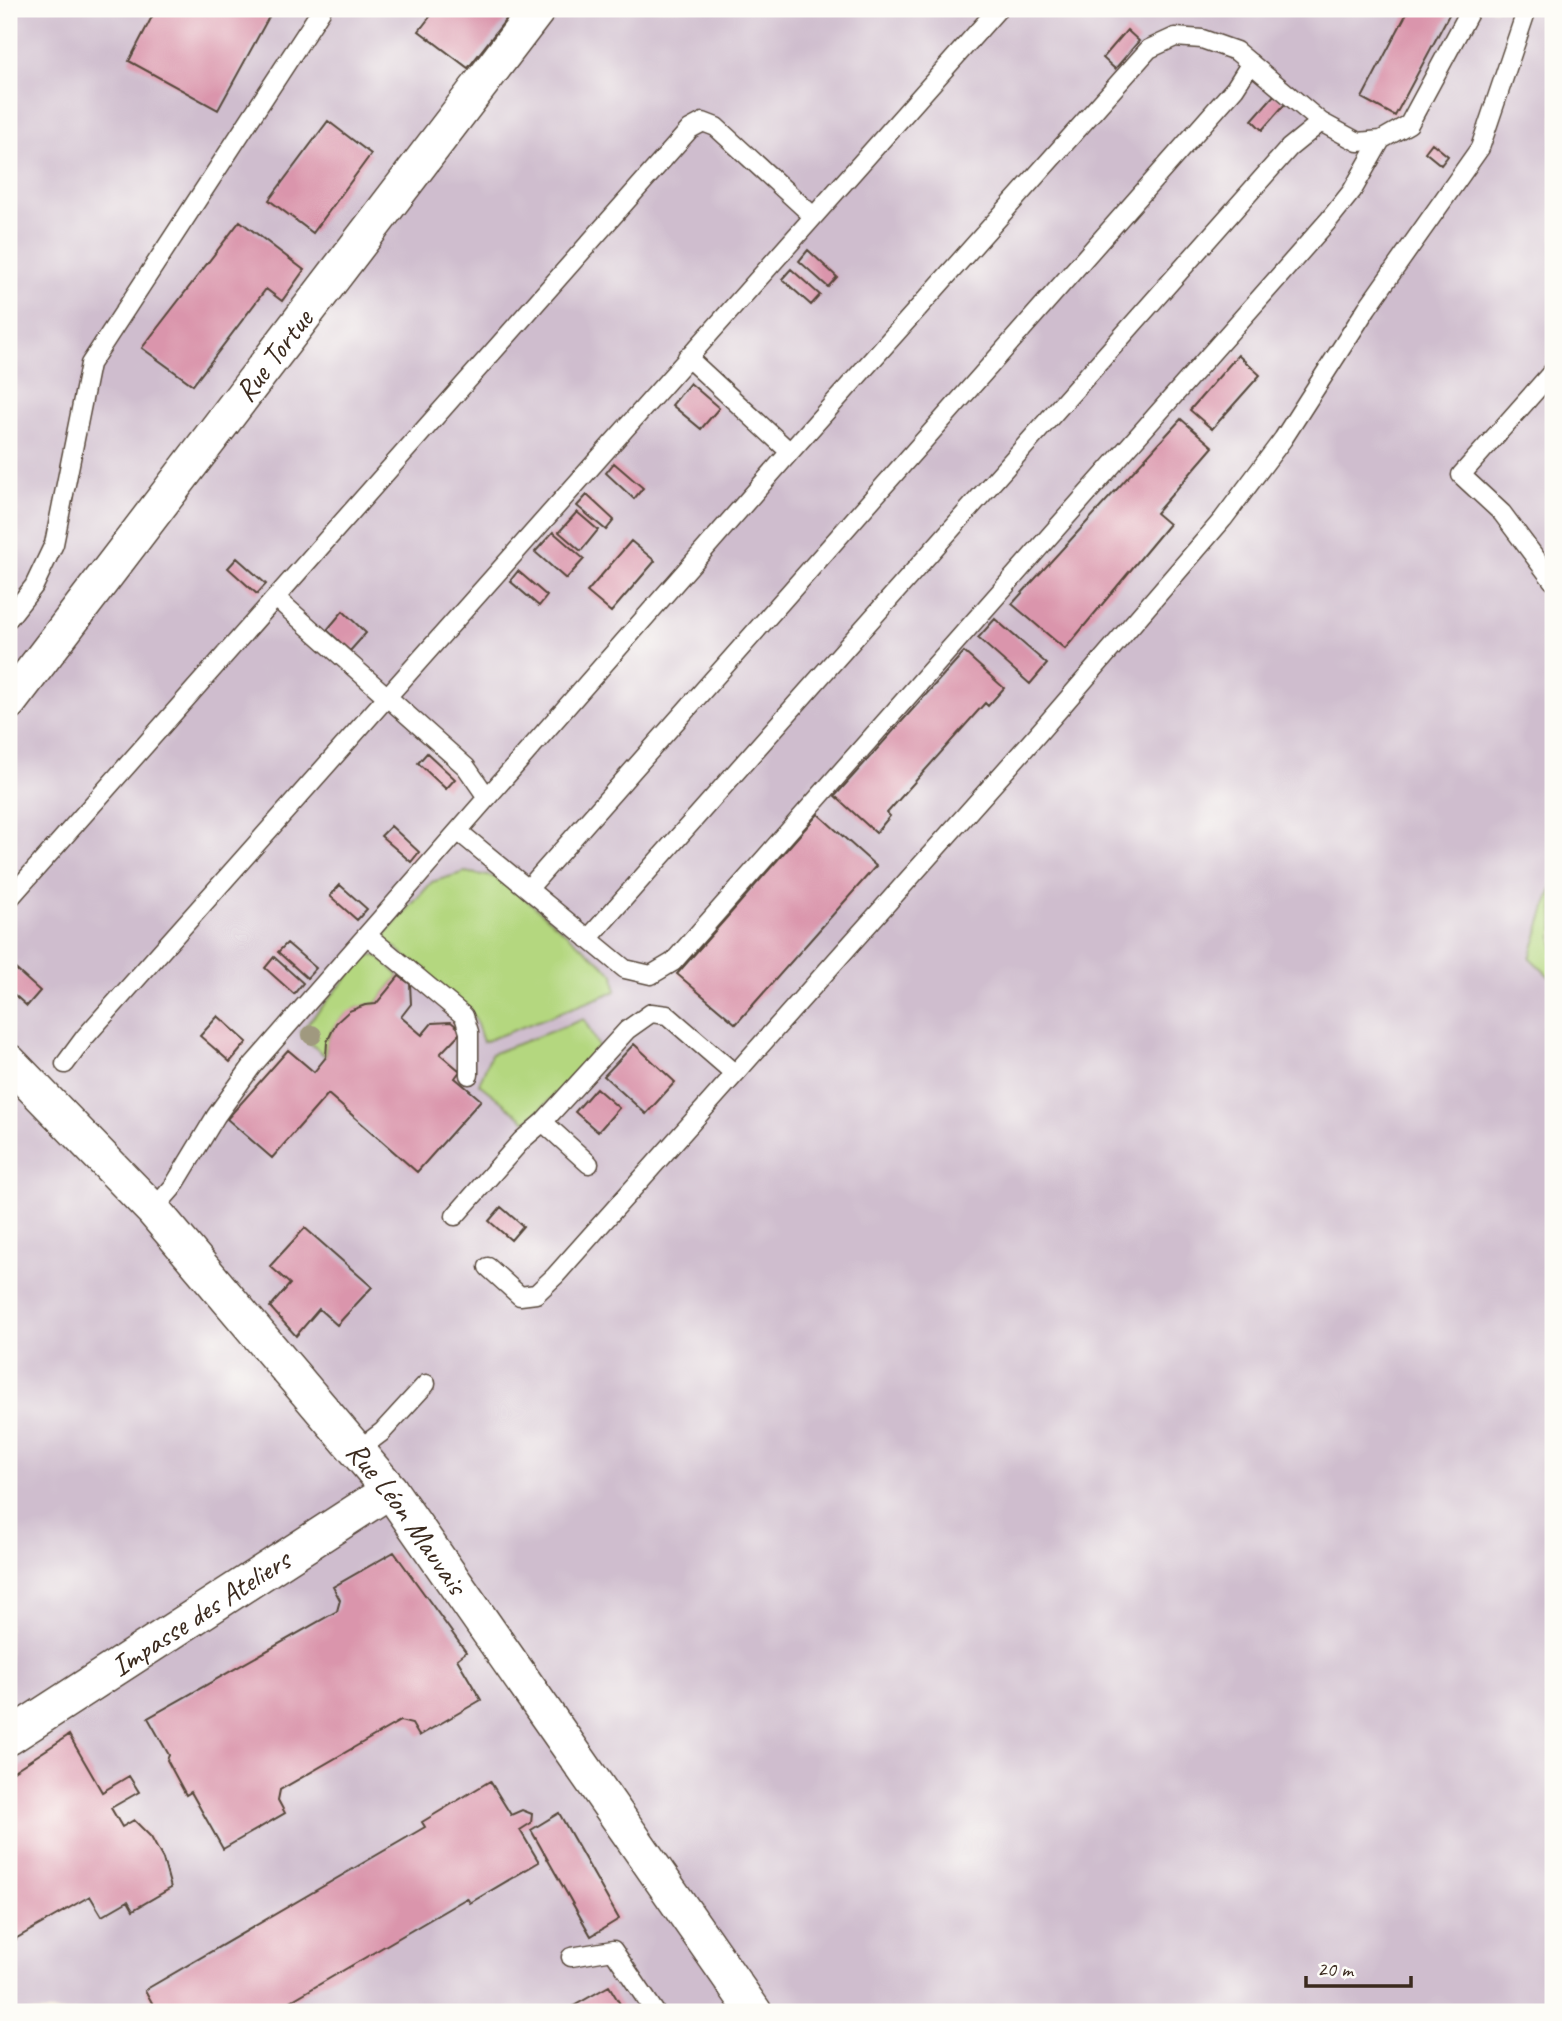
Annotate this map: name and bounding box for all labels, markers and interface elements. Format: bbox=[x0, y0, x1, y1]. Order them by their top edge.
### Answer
street label: Rue Tortue bbox=[226, 300, 322, 409]
street label: Rue Léon Mauvais bbox=[338, 1434, 478, 1604]
street label: Impasse des Ateliers bbox=[104, 1539, 299, 1685]
scale bar bbox=[1306, 1944, 1412, 1988]
text: 20 m bbox=[1317, 1956, 1355, 1982]

